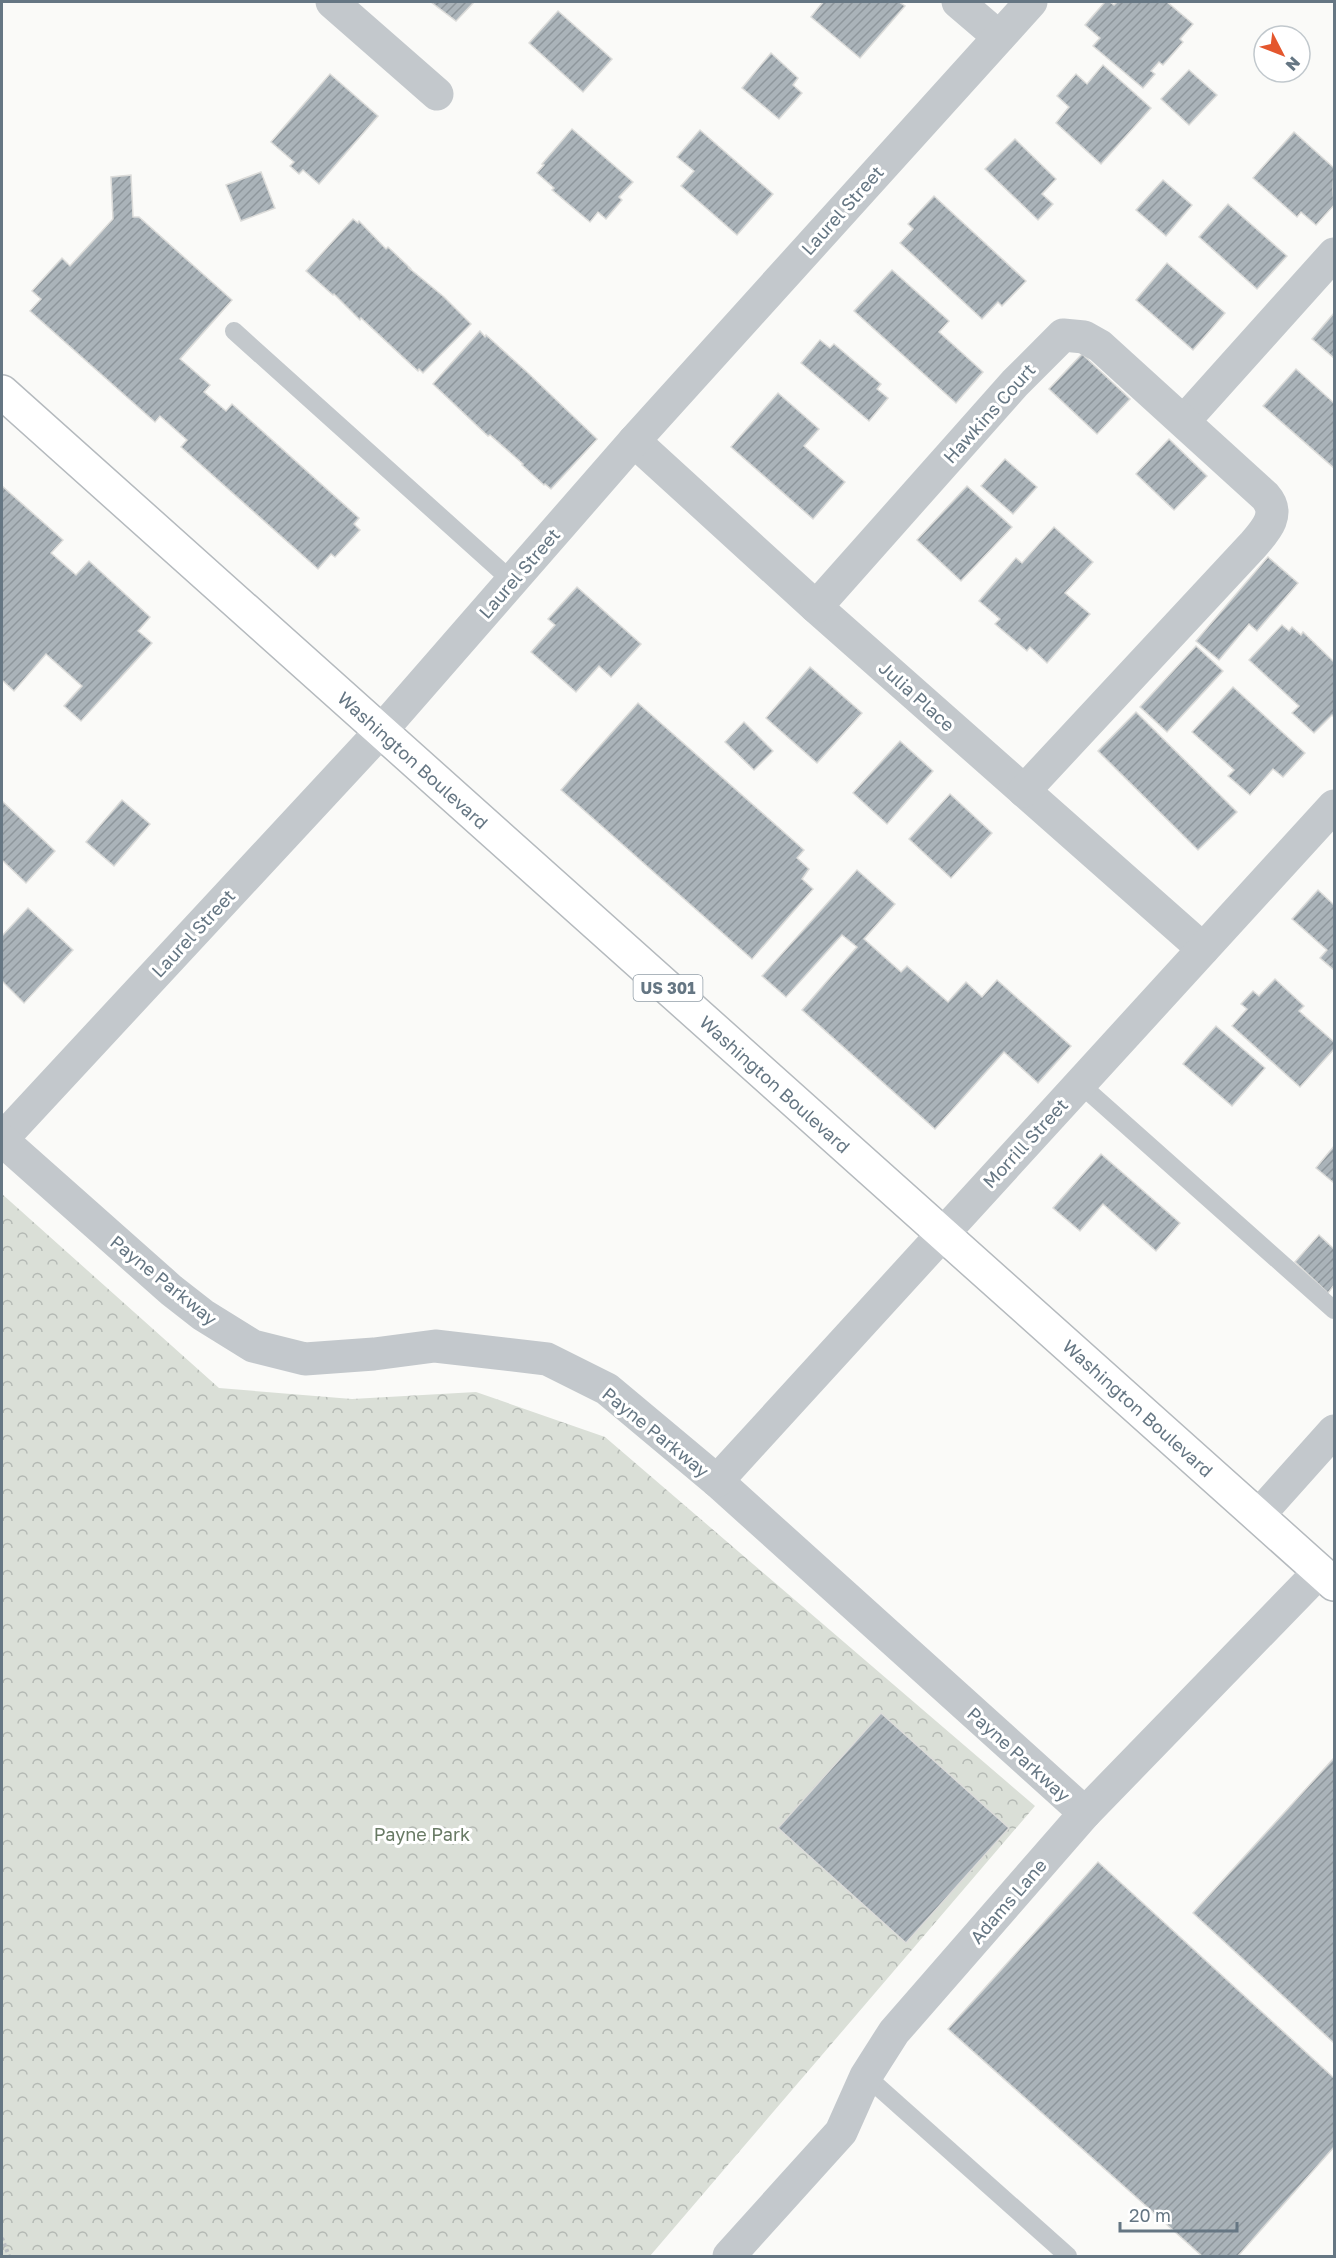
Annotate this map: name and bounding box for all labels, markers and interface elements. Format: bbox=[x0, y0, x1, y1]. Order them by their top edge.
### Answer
north arrow bbox=[1252, 24, 1312, 84]
text: N bbox=[1282, 53, 1305, 75]
street label: Laurel Street bbox=[796, 161, 888, 259]
street label: Hawkins Court bbox=[938, 358, 1040, 468]
street label: Laurel Street bbox=[474, 523, 564, 623]
street label: Julia Place bbox=[875, 656, 959, 736]
street label: Washington Boulevard bbox=[333, 687, 493, 833]
street label: Laurel Street bbox=[147, 884, 239, 982]
road number: US 301 bbox=[634, 975, 702, 1001]
street label: Washington Boulevard bbox=[695, 1011, 855, 1157]
street label: Morrill Street bbox=[978, 1094, 1072, 1192]
street label: Payne Parkway bbox=[106, 1230, 222, 1330]
street label: Washington Boulevard bbox=[1058, 1335, 1218, 1481]
street label: Payne Parkway bbox=[598, 1382, 714, 1482]
street label: Payne Parkway bbox=[963, 1702, 1075, 1806]
park label: Payne Park bbox=[374, 1823, 470, 1845]
street label: Adams Lane bbox=[965, 1854, 1051, 1948]
scale bar bbox=[1120, 2195, 1237, 2233]
text: 20 m bbox=[1129, 2204, 1171, 2226]

